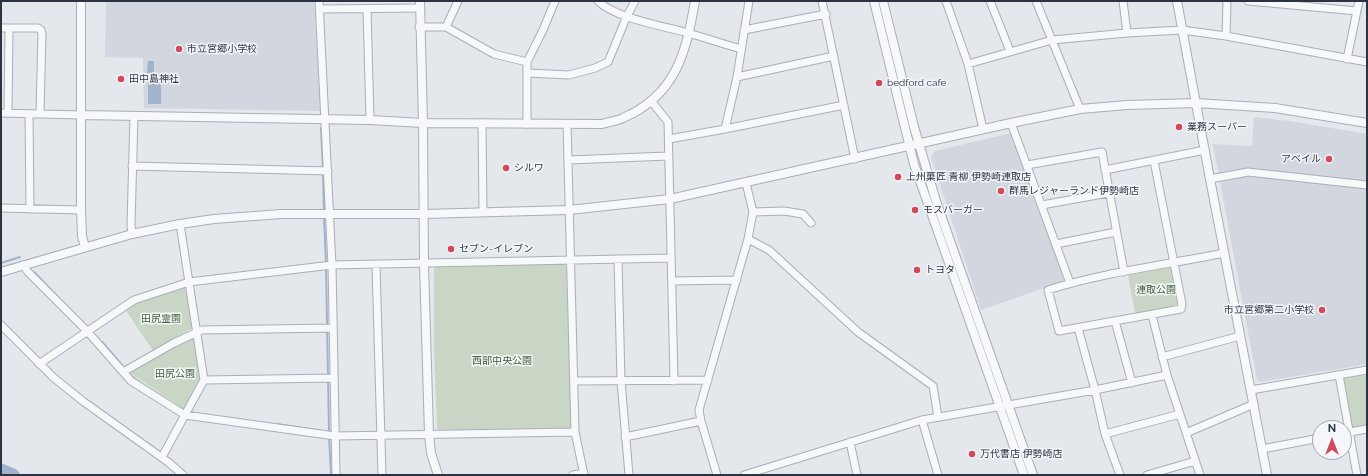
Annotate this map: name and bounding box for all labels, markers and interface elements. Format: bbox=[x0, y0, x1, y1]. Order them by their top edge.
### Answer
place label: 市立宮郷小学校 bbox=[187, 43, 257, 55]
marker: 市立宮郷小学校 bbox=[174, 44, 184, 54]
place label: 田中島神社 bbox=[129, 73, 179, 85]
marker: 田中島神社 bbox=[116, 74, 126, 84]
place label: bedford cafe bbox=[887, 77, 946, 89]
marker: bedford cafe bbox=[874, 78, 884, 88]
place label: 業務スーパー bbox=[1187, 121, 1247, 133]
marker: 業務スーパー bbox=[1174, 122, 1184, 132]
place label: アベイル bbox=[1281, 153, 1321, 165]
marker: アベイル bbox=[1324, 154, 1334, 164]
place label: シルワ bbox=[514, 162, 544, 174]
marker: シルワ bbox=[501, 163, 511, 173]
place label: 上州菓匠 青柳 伊勢崎連取店 bbox=[906, 171, 1031, 183]
marker: 上州菓匠 青柳 伊勢崎連取店 bbox=[893, 172, 903, 182]
place label: 群馬レジャーランド伊勢崎店 bbox=[1009, 185, 1139, 197]
marker: 群馬レジャーランド伊勢崎店 bbox=[996, 186, 1006, 196]
place label: モスバーガー bbox=[923, 204, 983, 216]
marker: モスバーガー bbox=[910, 205, 920, 215]
place label: セブン-イレブン bbox=[459, 243, 533, 255]
marker: セブン-イレブン bbox=[446, 244, 456, 254]
place label: トヨタ bbox=[925, 264, 955, 276]
marker: トヨタ bbox=[912, 265, 922, 275]
park label: 連取公園 bbox=[1136, 284, 1176, 296]
place label: 市立宮郷第二小学校 bbox=[1224, 304, 1314, 316]
marker: 市立宮郷第二小学校 bbox=[1317, 305, 1327, 315]
park label: 田尻霊園 bbox=[141, 313, 181, 325]
park label: 西部中央公園 bbox=[472, 355, 532, 367]
park label: 田尻公園 bbox=[155, 368, 195, 380]
north arrow bbox=[1312, 420, 1352, 460]
text: N bbox=[1328, 422, 1336, 435]
place label: 万代書店 伊勢崎店 bbox=[980, 448, 1063, 460]
marker: 万代書店 伊勢崎店 bbox=[967, 449, 977, 459]

